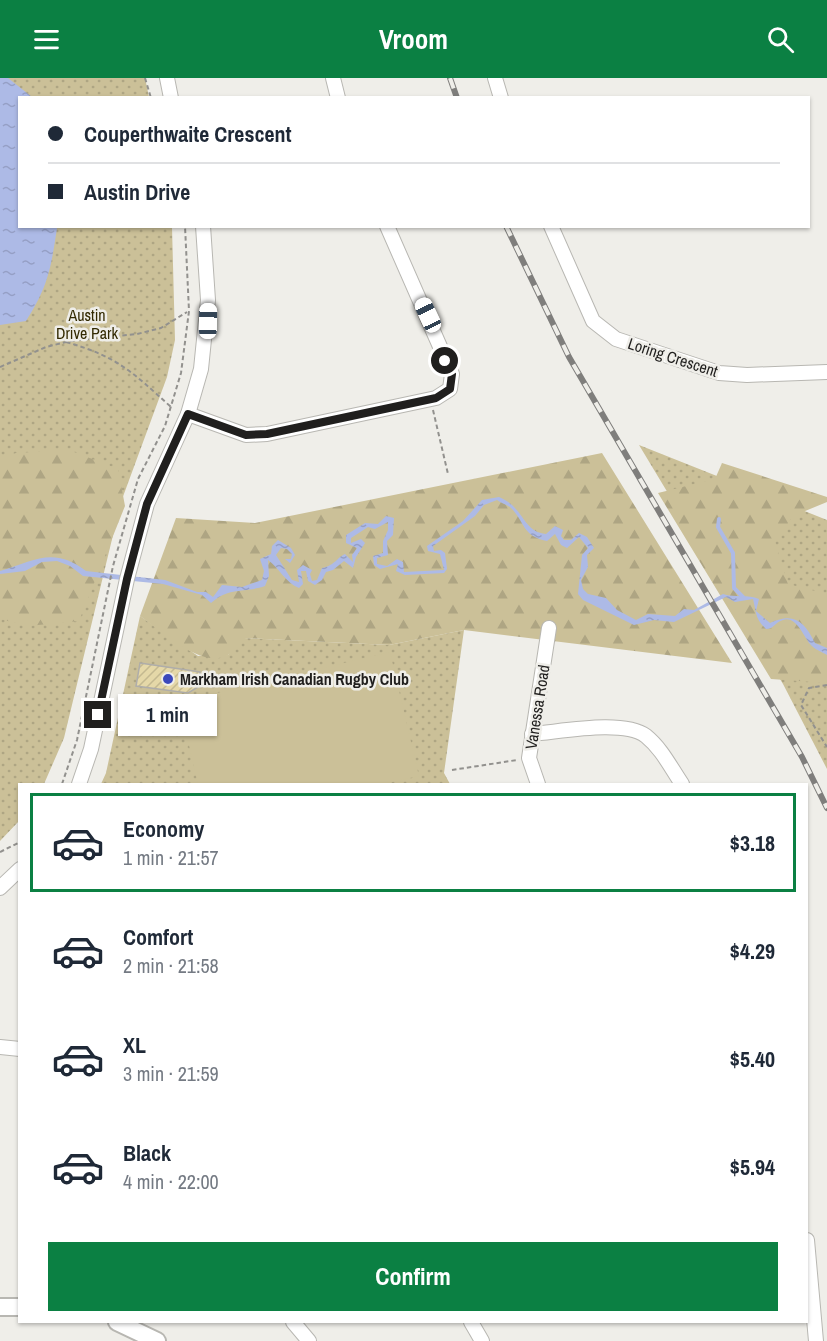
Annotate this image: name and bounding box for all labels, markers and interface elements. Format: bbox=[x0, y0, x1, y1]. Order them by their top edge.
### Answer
text: Vroom bbox=[379, 21, 448, 57]
icon: menu bbox=[30, 23, 63, 56]
icon: search bbox=[764, 23, 797, 56]
text: Couperthwaite Crescent bbox=[84, 119, 292, 149]
text: Austin Drive bbox=[84, 177, 190, 207]
car bbox=[412, 295, 444, 335]
car bbox=[199, 303, 217, 339]
park label: Austin Drive Park bbox=[56, 304, 118, 344]
street label: Loring Crescent bbox=[625, 332, 721, 382]
route start bbox=[431, 347, 458, 374]
street label: Vanessa Road bbox=[519, 663, 555, 751]
place label: Markham Irish Canadian Rugby Club bbox=[180, 668, 409, 690]
marker: Markham Irish Canadian Rugby Club bbox=[161, 672, 175, 686]
callout: 1 min bbox=[119, 694, 218, 736]
route end bbox=[84, 701, 111, 728]
text: 1 min bbox=[146, 701, 189, 728]
text: Economy bbox=[123, 814, 204, 844]
icon: car bbox=[51, 816, 105, 870]
text: $3.18 bbox=[730, 828, 775, 858]
text: 1 min · 21:57 bbox=[123, 844, 219, 871]
text: Comfort bbox=[123, 922, 193, 952]
icon: car bbox=[51, 924, 105, 978]
text: $4.29 bbox=[730, 936, 775, 966]
text: 2 min · 21:58 bbox=[123, 952, 219, 979]
text: XL bbox=[123, 1030, 146, 1060]
icon: car bbox=[51, 1032, 105, 1086]
text: $5.40 bbox=[730, 1044, 775, 1074]
text: 3 min · 21:59 bbox=[123, 1060, 219, 1087]
text: Black bbox=[123, 1138, 171, 1168]
icon: car bbox=[51, 1140, 105, 1194]
text: $5.94 bbox=[730, 1152, 775, 1182]
text: 4 min · 22:00 bbox=[123, 1168, 219, 1195]
button: Confirm bbox=[48, 1242, 778, 1311]

